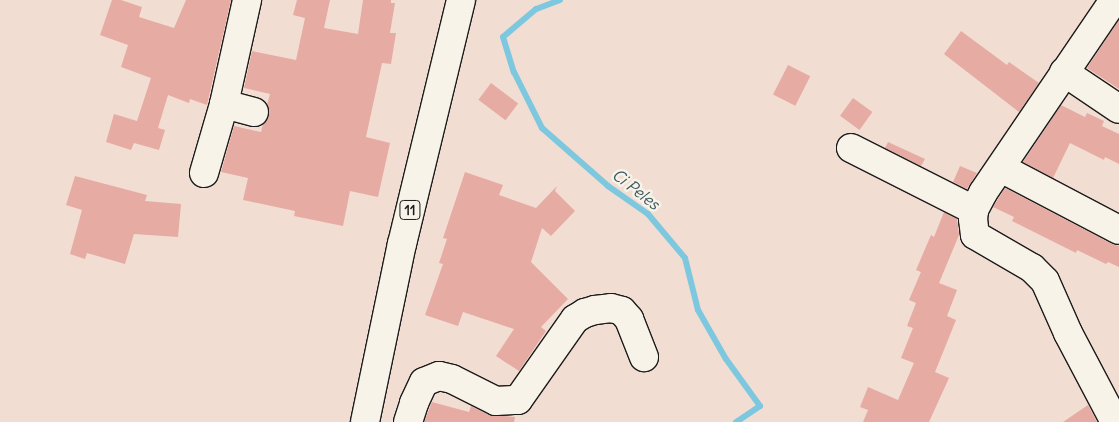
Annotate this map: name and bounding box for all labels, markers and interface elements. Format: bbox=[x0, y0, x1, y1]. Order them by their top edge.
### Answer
water label: Ci Peles bbox=[608, 164, 664, 214]
road number: 11 bbox=[399, 198, 421, 222]

